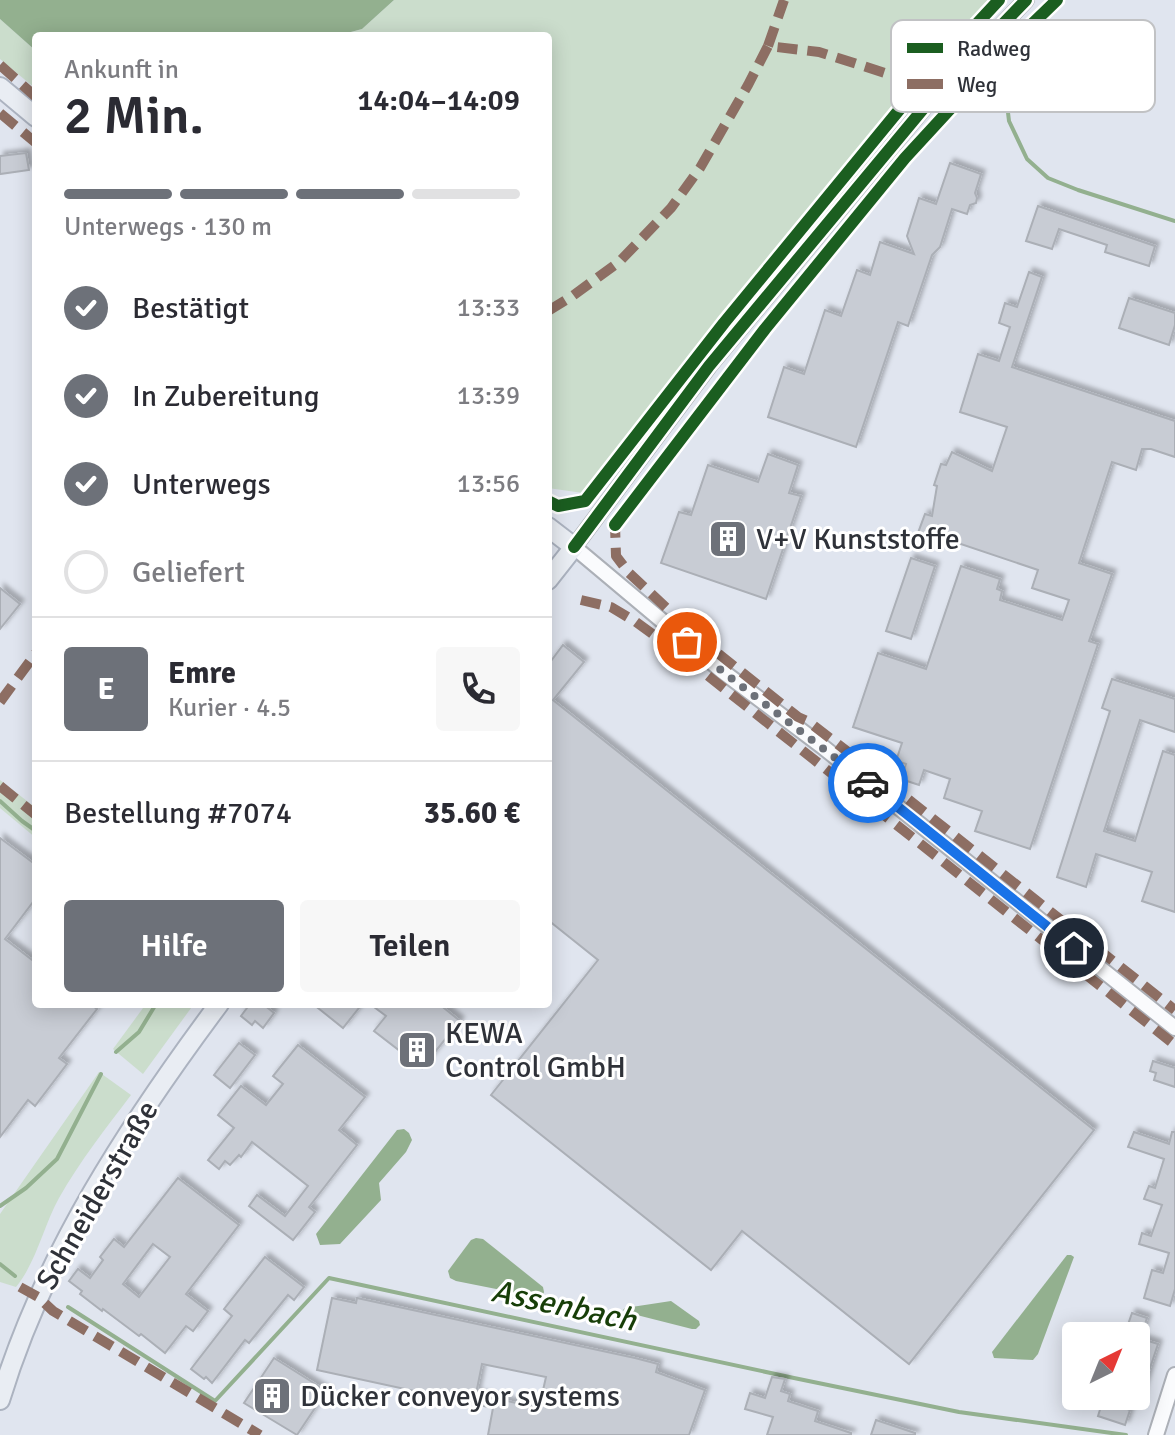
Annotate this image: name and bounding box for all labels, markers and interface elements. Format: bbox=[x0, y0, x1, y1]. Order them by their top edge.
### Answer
legend bbox=[891, 20, 1155, 112]
text: Radweg bbox=[957, 35, 1031, 62]
text: Ankunft in bbox=[64, 54, 179, 86]
text: Weg bbox=[957, 71, 997, 98]
text: 14:04–14:09 bbox=[357, 82, 520, 119]
text: 2 Min. bbox=[64, 84, 204, 148]
text: Unterwegs · 130 m bbox=[64, 211, 272, 243]
icon: check bbox=[64, 286, 108, 330]
text: Bestätigt bbox=[132, 290, 249, 327]
text: 13:33 bbox=[457, 292, 520, 324]
icon: check bbox=[64, 374, 108, 418]
text: In Zubereitung bbox=[132, 378, 320, 415]
text: 13:39 bbox=[457, 380, 520, 412]
icon: check bbox=[64, 462, 108, 506]
text: Unterwegs bbox=[132, 466, 271, 503]
text: 13:56 bbox=[457, 468, 520, 500]
building icon: V+V Kunststoffe bbox=[707, 518, 749, 560]
place label: V+V Kunststoffe bbox=[756, 521, 960, 558]
text: Geliefert bbox=[132, 554, 245, 591]
pin bbox=[653, 608, 721, 676]
icon: bag bbox=[665, 620, 709, 664]
button: phone bbox=[436, 647, 520, 731]
text: Emre bbox=[168, 655, 236, 692]
text: E bbox=[97, 671, 115, 708]
text: Kurier · 4.5 bbox=[168, 692, 291, 724]
courier bbox=[828, 743, 908, 823]
icon: car bbox=[846, 761, 890, 805]
text: Bestellung #7074 bbox=[64, 795, 292, 832]
text: 35.60 € bbox=[424, 795, 520, 832]
button: Hilfe bbox=[64, 900, 284, 992]
button: Teilen bbox=[300, 900, 520, 992]
pin bbox=[1040, 914, 1108, 982]
icon: home bbox=[1052, 926, 1096, 970]
place label: KEWA Control GmbH bbox=[445, 1015, 626, 1086]
building icon: KEWA Control GmbH bbox=[396, 1029, 438, 1071]
street label: Schneiderstraße bbox=[28, 1094, 166, 1296]
water label: Assenbach bbox=[488, 1271, 641, 1340]
north arrow bbox=[1062, 1322, 1150, 1410]
map controls bbox=[1062, 1322, 1150, 1410]
building icon: Dücker conveyor systems bbox=[251, 1375, 293, 1417]
place label: Dücker conveyor systems bbox=[300, 1378, 620, 1415]

